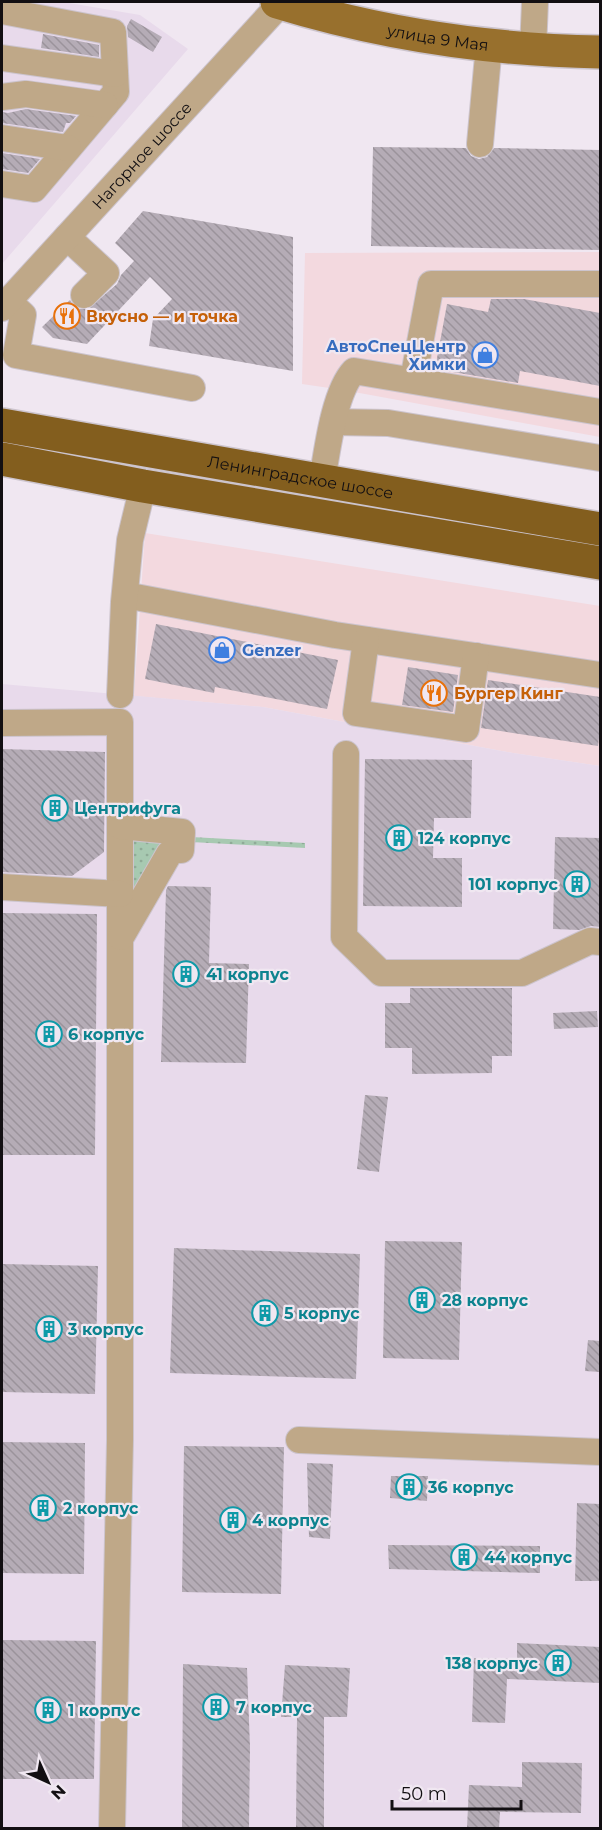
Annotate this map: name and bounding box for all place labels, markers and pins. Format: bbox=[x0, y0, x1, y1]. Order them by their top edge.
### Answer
restaurant icon: Вкусно — и точка bbox=[52, 301, 82, 331]
place label: Вкусно — и точка bbox=[86, 307, 238, 326]
place label: АвтоСпецЦентр Химки bbox=[326, 337, 466, 374]
shop icon: АвтоСпецЦентр Химки bbox=[470, 340, 500, 370]
shop icon: Genzer bbox=[207, 635, 237, 665]
place label: Genzer bbox=[242, 641, 301, 660]
restaurant icon: Бургер Кинг bbox=[419, 678, 449, 708]
place label: Бургер Кинг bbox=[454, 684, 563, 703]
building icon: Центрифуга bbox=[40, 793, 70, 823]
place label: Центрифуга bbox=[74, 799, 181, 818]
building icon: 124 корпус bbox=[384, 823, 414, 853]
place label: 124 корпус bbox=[418, 829, 511, 848]
building icon: 101 корпус bbox=[562, 869, 592, 899]
place label: 101 корпус bbox=[469, 875, 559, 894]
building icon: 41 корпус bbox=[171, 959, 201, 989]
place label: 41 корпус bbox=[206, 965, 290, 984]
building icon: 6 корпус bbox=[34, 1019, 64, 1049]
place label: 6 корпус bbox=[68, 1025, 145, 1044]
building icon: 28 корпус bbox=[407, 1285, 437, 1315]
place label: 28 корпус bbox=[442, 1291, 529, 1310]
building icon: 5 корпус bbox=[250, 1298, 280, 1328]
place label: 5 корпус bbox=[284, 1304, 360, 1323]
building icon: 3 корпус bbox=[34, 1314, 64, 1344]
place label: 3 корпус bbox=[67, 1320, 144, 1339]
building icon: 36 корпус bbox=[394, 1472, 424, 1502]
place label: 36 корпус bbox=[427, 1478, 514, 1497]
building icon: 2 корпус bbox=[28, 1493, 58, 1523]
place label: 2 корпус bbox=[63, 1499, 139, 1518]
building icon: 4 корпус bbox=[218, 1505, 248, 1535]
place label: 4 корпус bbox=[252, 1511, 330, 1530]
building icon: 44 корпус bbox=[449, 1542, 479, 1572]
place label: 44 корпус bbox=[484, 1548, 573, 1567]
building icon: 138 корпус bbox=[543, 1648, 573, 1678]
place label: 138 корпус bbox=[446, 1654, 539, 1673]
building icon: 7 корпус bbox=[201, 1692, 231, 1722]
building icon: 1 корпус bbox=[33, 1695, 63, 1725]
place label: 7 корпус bbox=[236, 1698, 313, 1717]
place label: 1 корпус bbox=[68, 1701, 141, 1720]

